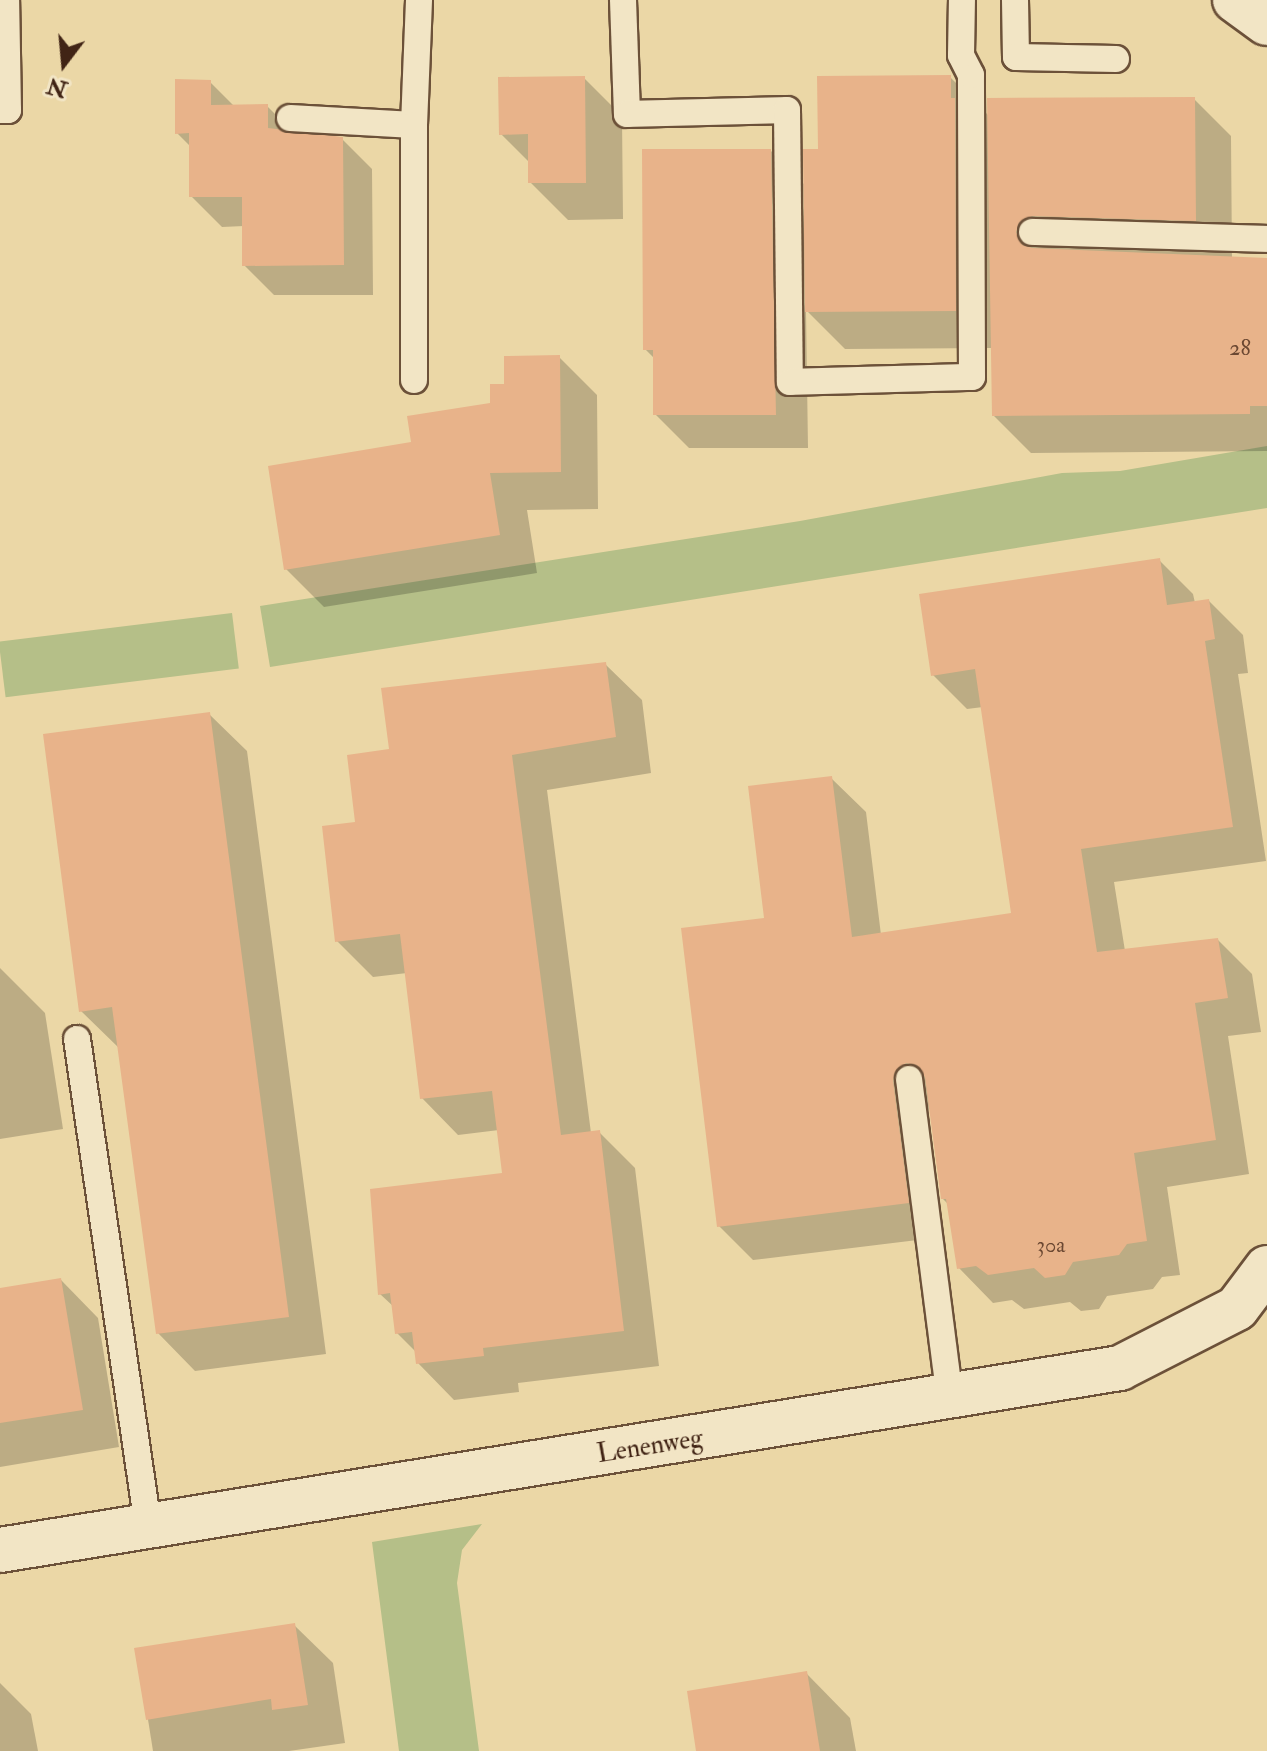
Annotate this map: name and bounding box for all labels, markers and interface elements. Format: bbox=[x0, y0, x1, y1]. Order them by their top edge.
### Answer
north arrow bbox=[24, 24, 104, 104]
text: N bbox=[44, 71, 71, 103]
house number: 28 bbox=[1229, 336, 1251, 362]
house number: 30a bbox=[1037, 1233, 1065, 1259]
street label: Lenenweg bbox=[595, 1423, 705, 1471]

